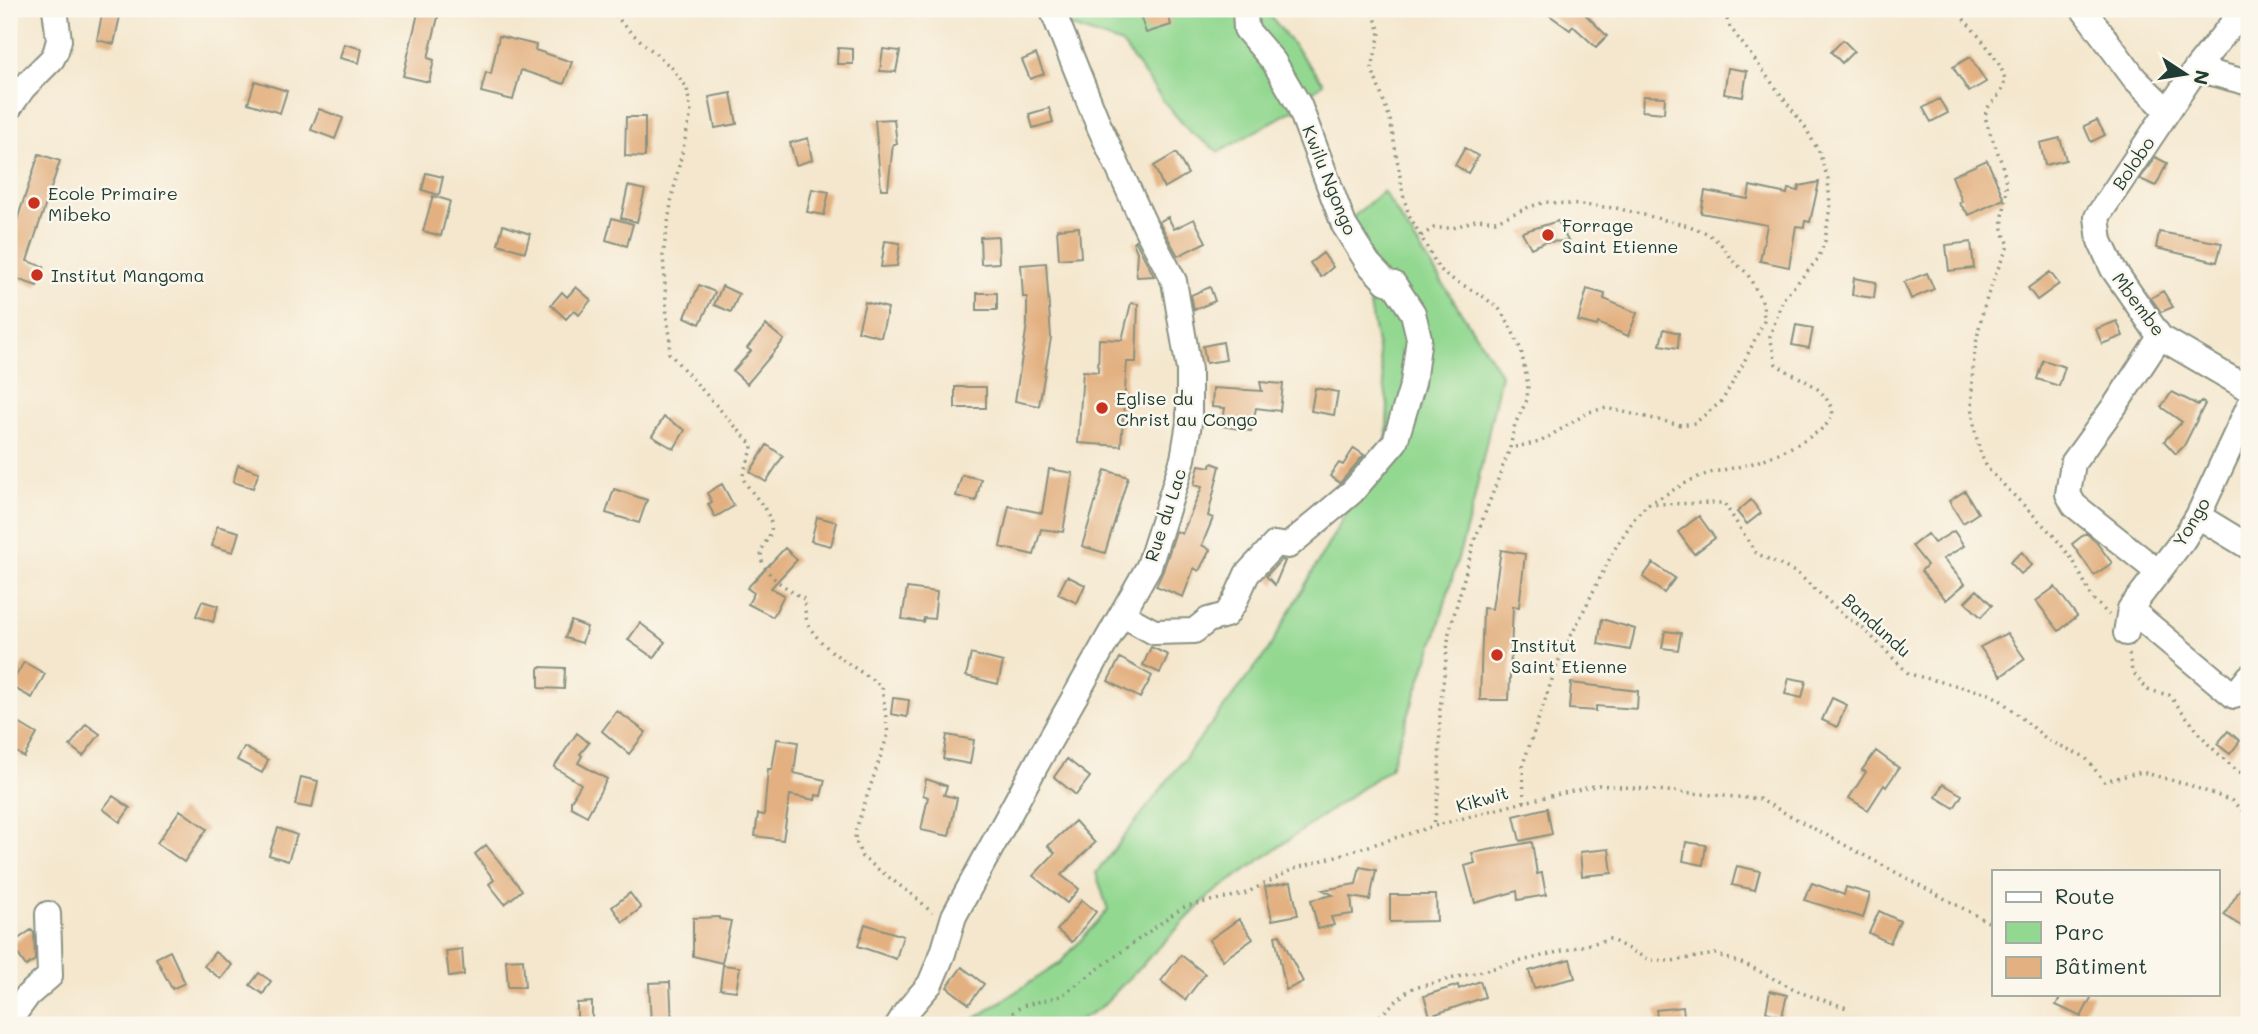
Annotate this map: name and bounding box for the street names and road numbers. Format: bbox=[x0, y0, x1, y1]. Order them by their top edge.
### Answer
street label: Kwilu Ngongo bbox=[1297, 122, 1363, 239]
street label: Bolobo bbox=[2107, 131, 2160, 194]
street label: Mbembe bbox=[2107, 267, 2171, 341]
street label: Rue du Lac bbox=[1139, 465, 1191, 565]
street label: Yongo bbox=[2167, 493, 2215, 551]
street label: Bandundu bbox=[1837, 588, 1917, 662]
street label: Kikwit bbox=[1453, 780, 1511, 818]

